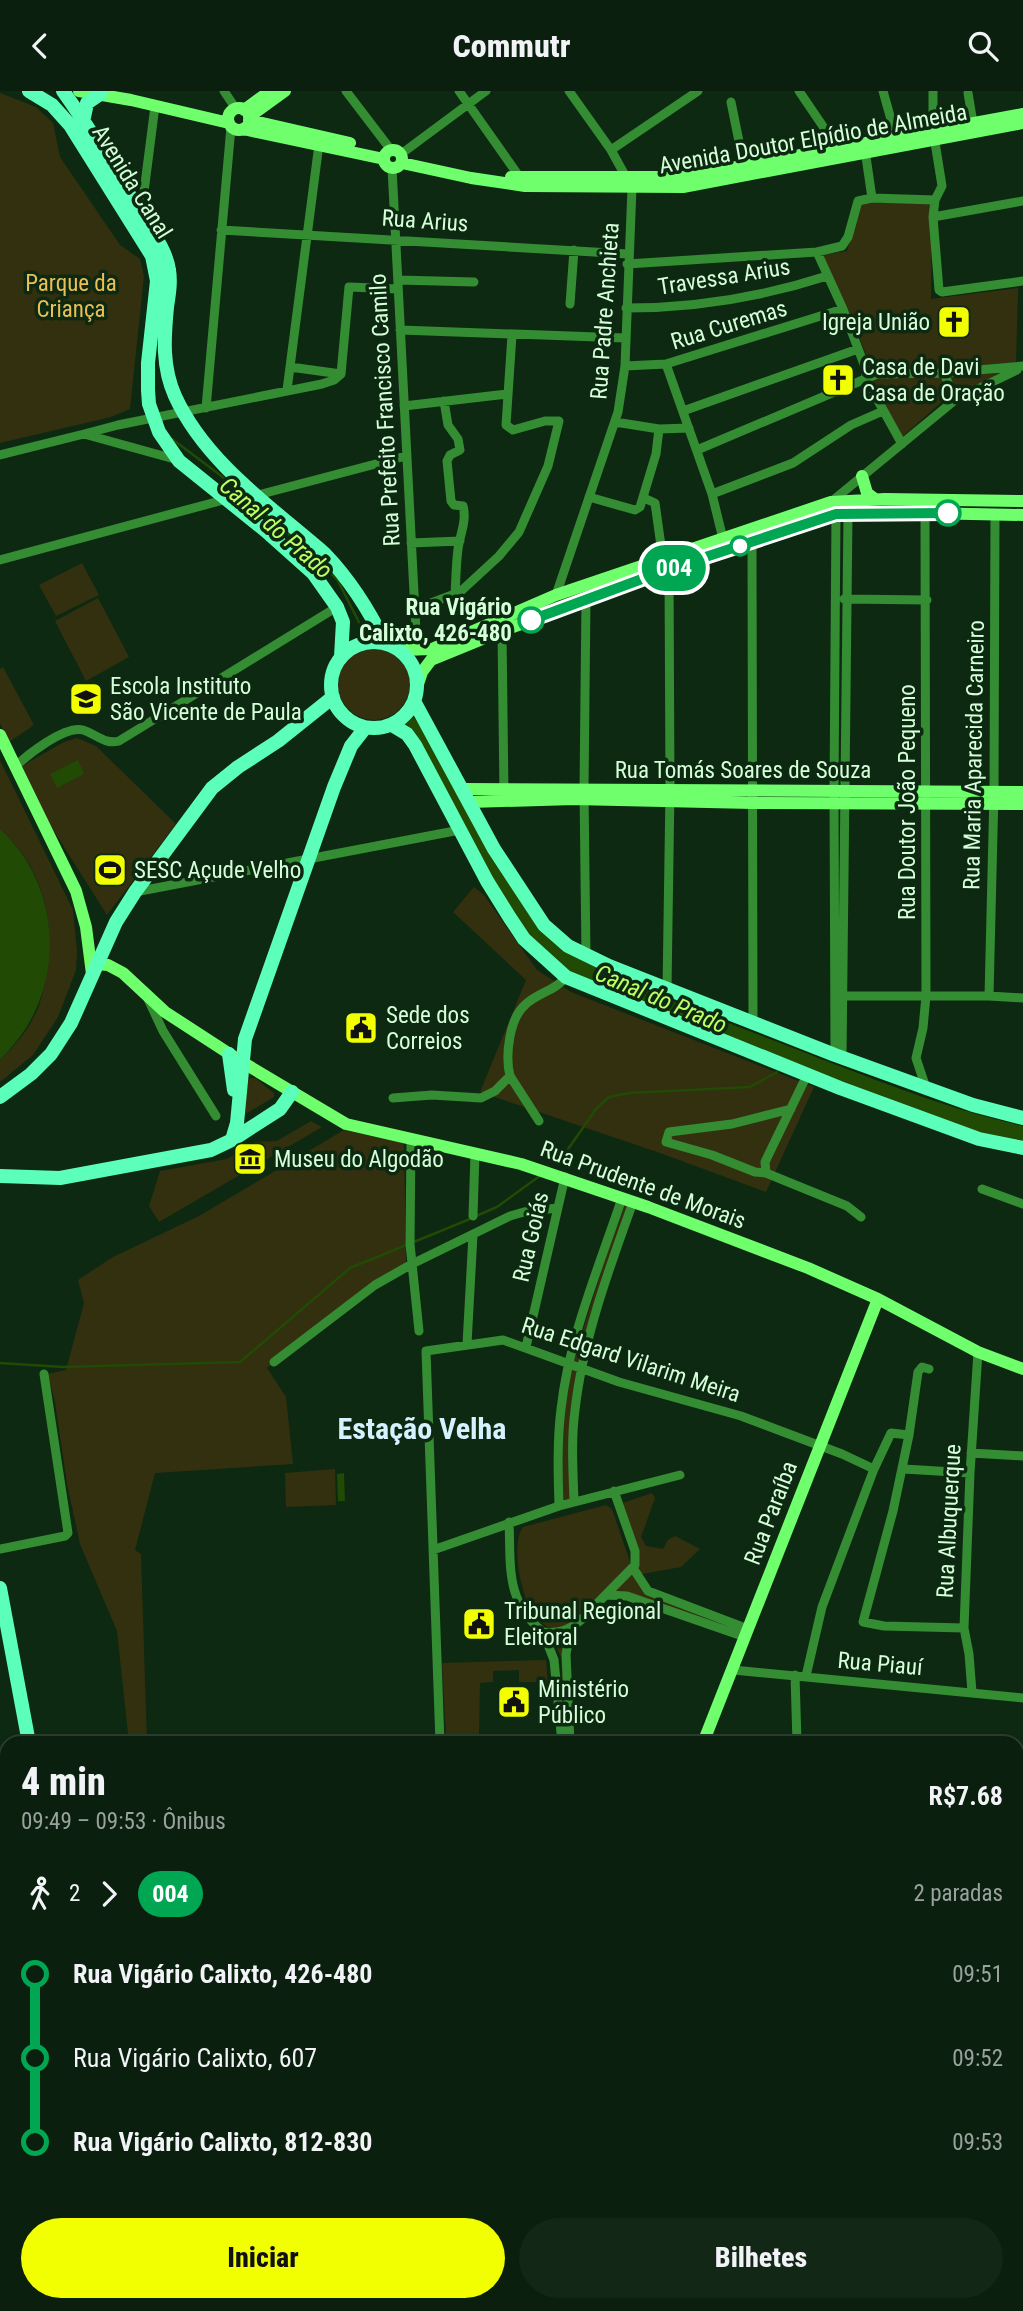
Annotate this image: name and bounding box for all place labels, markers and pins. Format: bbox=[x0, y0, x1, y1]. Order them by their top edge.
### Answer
church icon: Igreja União bbox=[935, 303, 973, 341]
place label: Igreja União bbox=[822, 309, 930, 336]
place label: Casa de Davi Casa de Oração bbox=[862, 354, 1005, 407]
church icon: Casa de Davi Casa de Oração bbox=[819, 361, 857, 399]
unlabelled marker bbox=[935, 500, 961, 526]
unlabelled marker bbox=[730, 536, 750, 556]
place label: Rua Vigário Calixto, 426-480 bbox=[359, 594, 512, 647]
marker: Rua Vigário Calixto, 426-480 bbox=[518, 607, 544, 633]
place label: Escola Instituto São Vicente de Paula bbox=[110, 673, 302, 726]
school or university icon: Escola Instituto São Vicente de Paula bbox=[67, 680, 105, 718]
sports icon: SESC Açude Velho bbox=[91, 851, 129, 889]
place label: SESC Açude Velho bbox=[134, 857, 301, 884]
place label: Sede dos Correios bbox=[386, 1002, 470, 1055]
public building icon: Sede dos Correios bbox=[342, 1009, 380, 1047]
museum icon: Museu do Algodão bbox=[231, 1140, 269, 1178]
place label: Museu do Algodão bbox=[274, 1146, 444, 1173]
place label: Tribunal Regional Eleitoral bbox=[504, 1598, 661, 1651]
public building icon: Tribunal Regional Eleitoral bbox=[460, 1605, 498, 1643]
place label: Ministério Público bbox=[538, 1676, 629, 1729]
public building icon: Ministério Público bbox=[495, 1683, 533, 1721]

